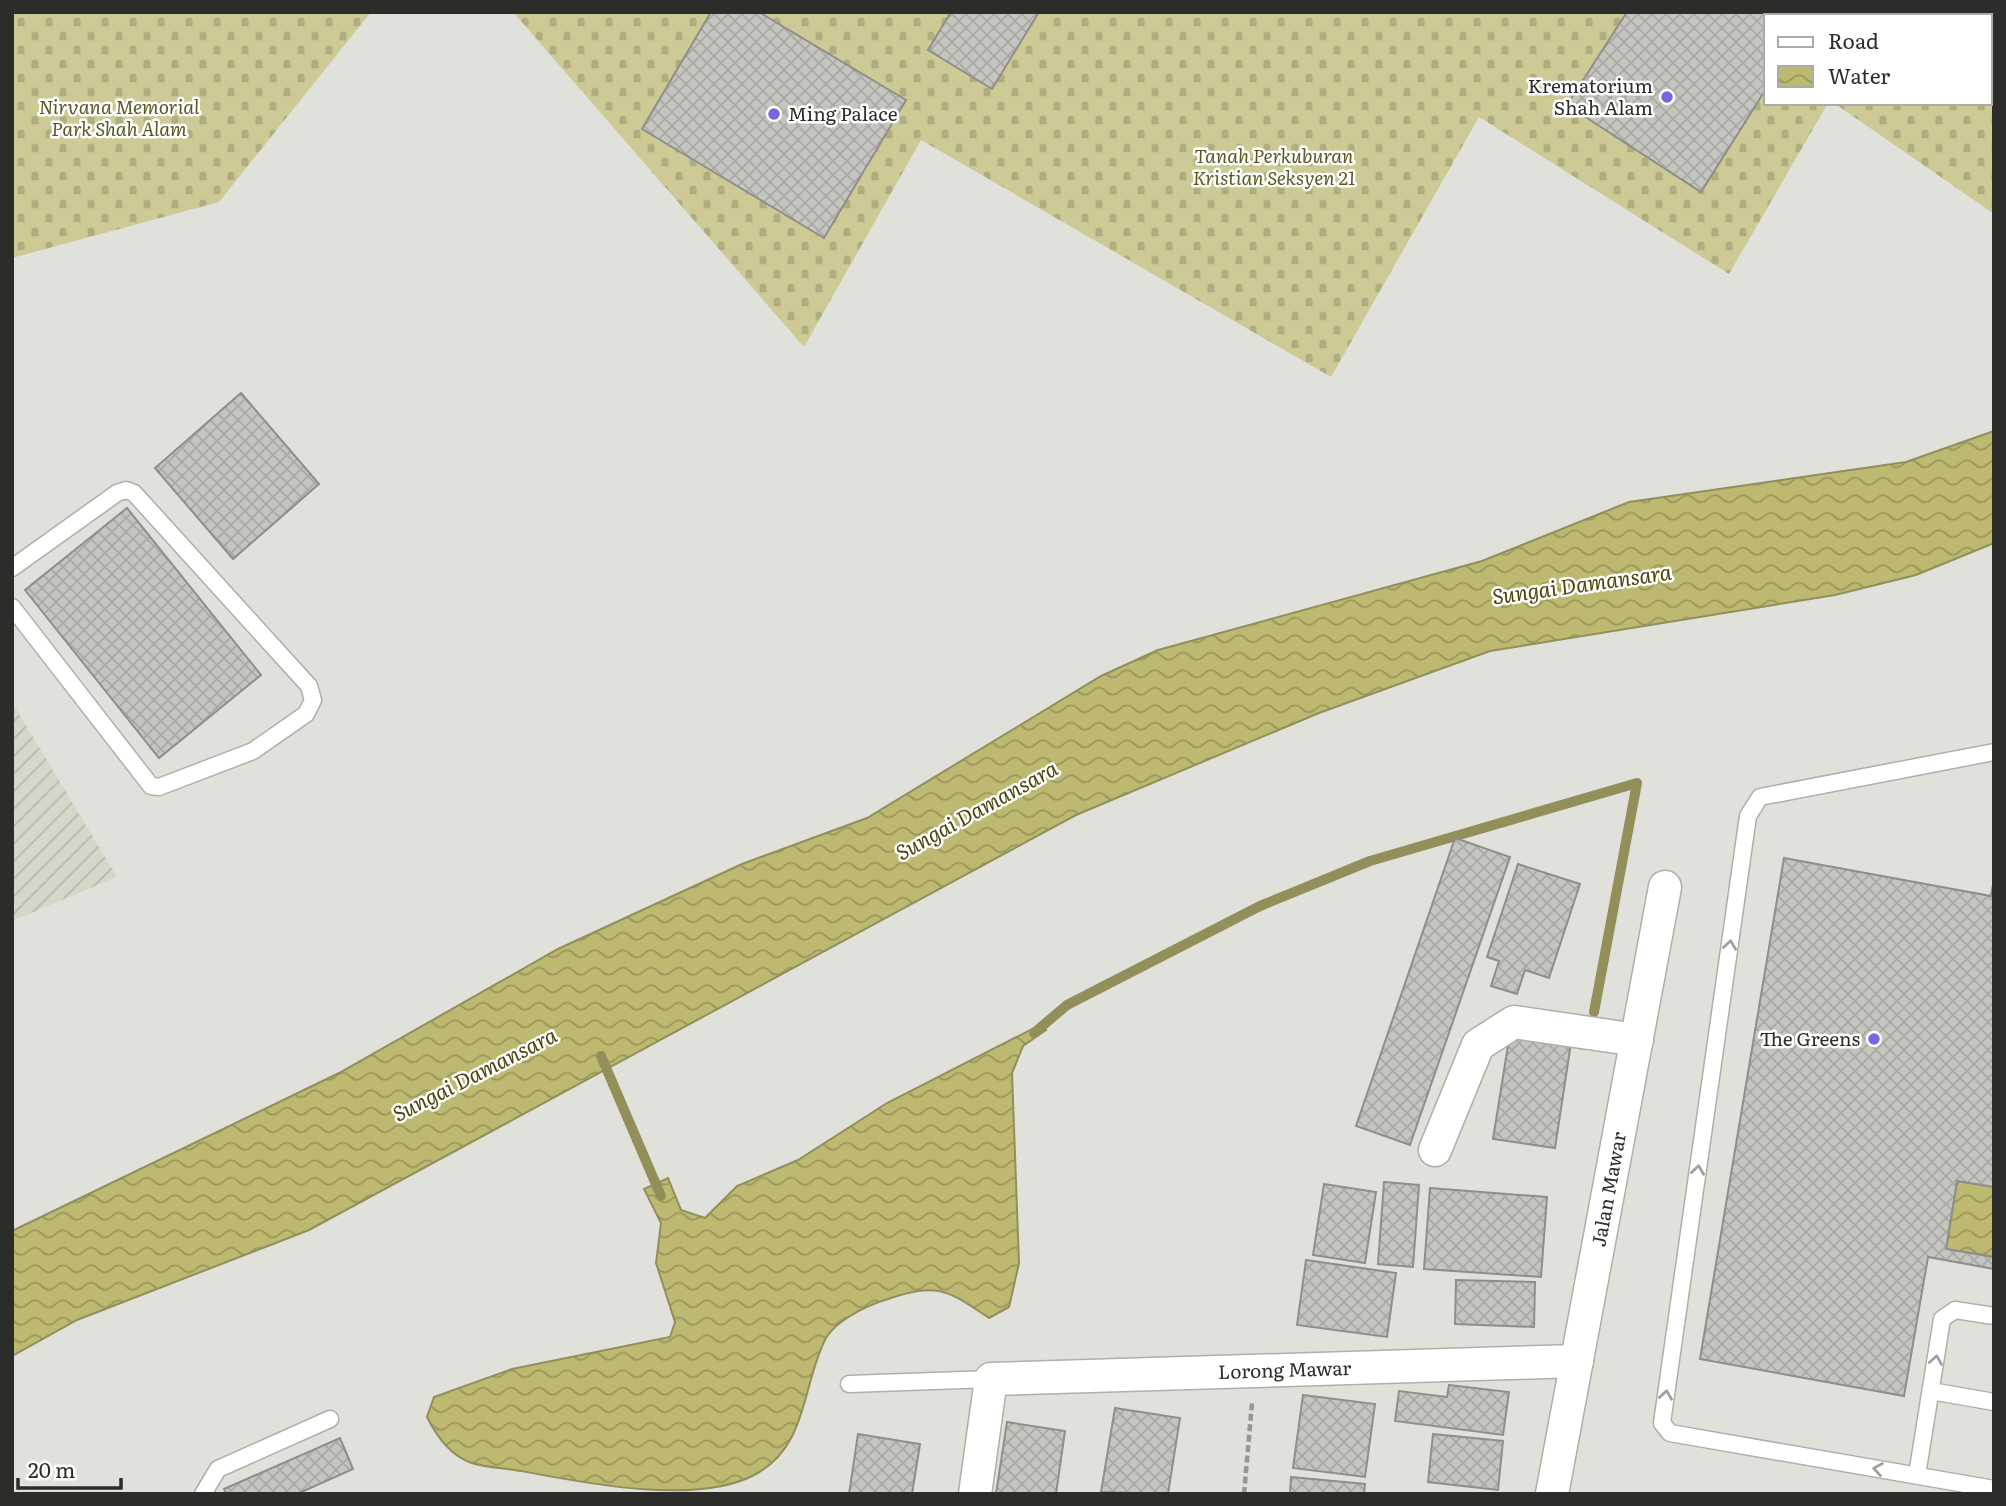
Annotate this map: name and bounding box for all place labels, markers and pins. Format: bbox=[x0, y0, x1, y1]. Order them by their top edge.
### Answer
place label: Krematorium Shah Alam bbox=[1528, 71, 1653, 121]
marker: Krematorium Shah Alam bbox=[1659, 89, 1675, 105]
place label: Ming Palace bbox=[788, 99, 898, 127]
marker: Ming Palace bbox=[766, 106, 782, 122]
place label: The Greens bbox=[1759, 1024, 1860, 1052]
marker: The Greens bbox=[1866, 1031, 1882, 1047]

